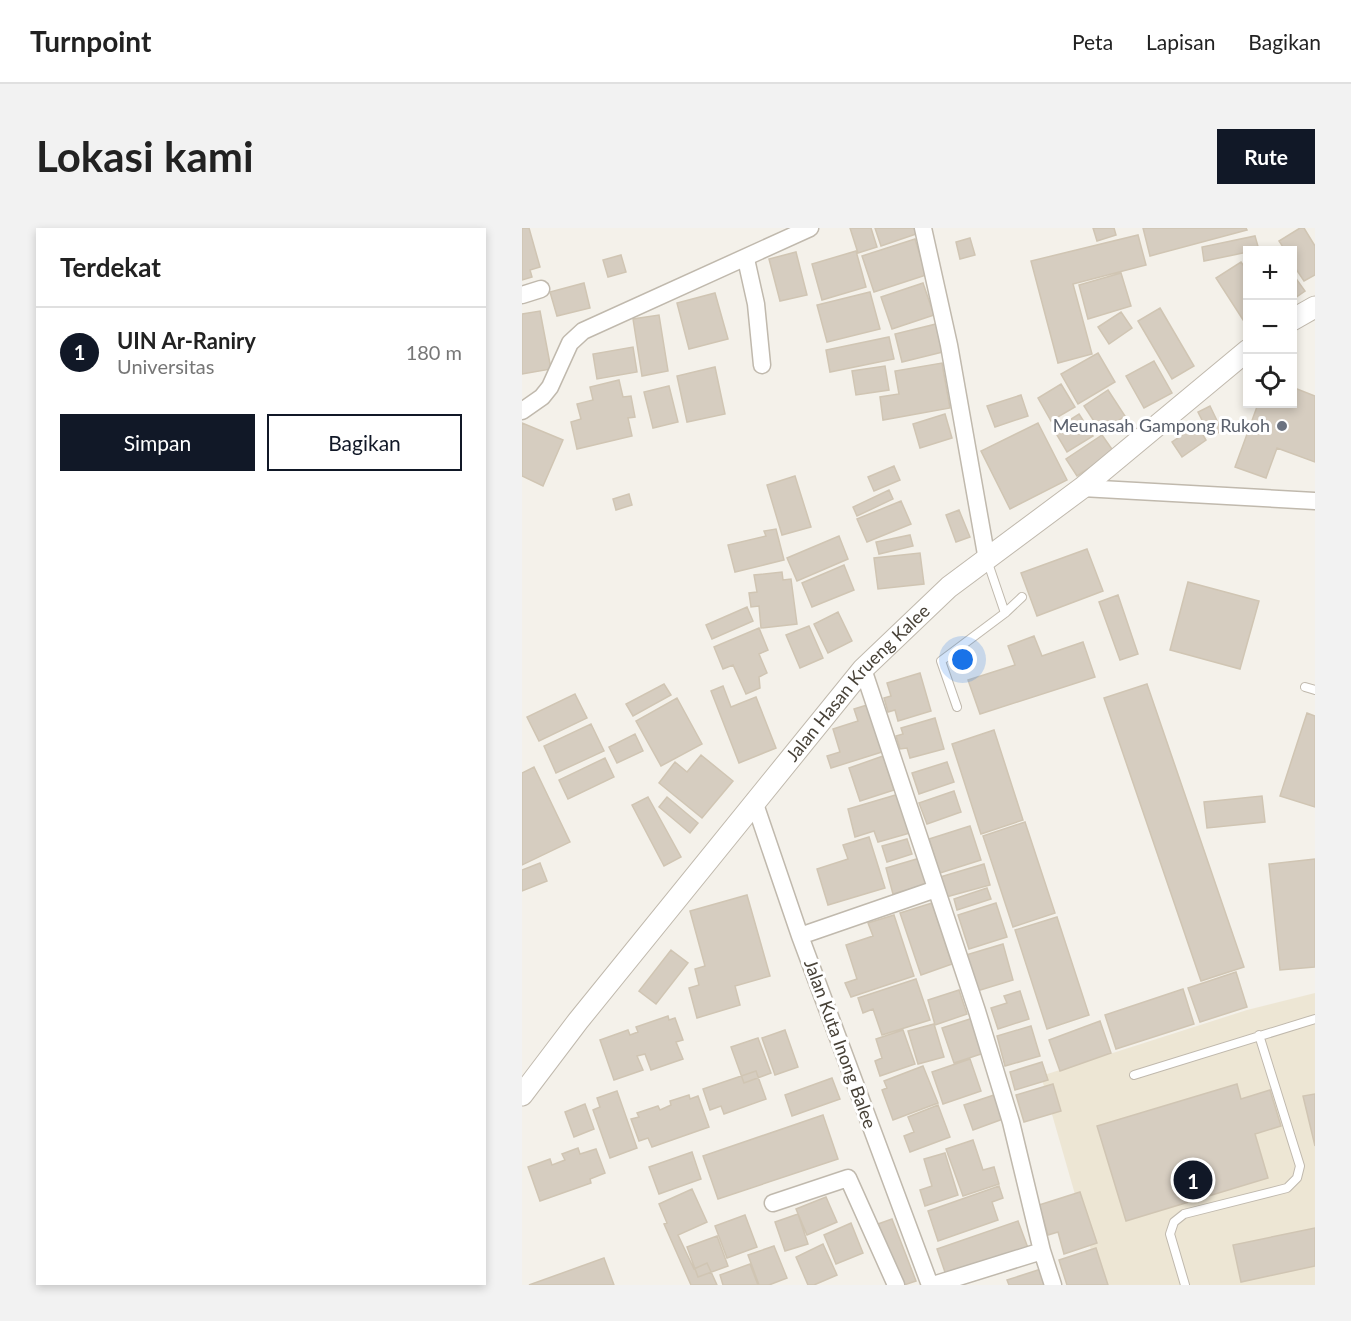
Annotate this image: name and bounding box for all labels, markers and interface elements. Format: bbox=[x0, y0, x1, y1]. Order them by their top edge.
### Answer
text: Turnpoint bbox=[30, 24, 151, 58]
text: Peta bbox=[1072, 29, 1113, 54]
text: Lapisan bbox=[1146, 29, 1215, 54]
text: Bagikan bbox=[1248, 29, 1321, 54]
button: Rute bbox=[1217, 129, 1315, 184]
text: Lokasi kami bbox=[36, 131, 254, 181]
map controls bbox=[1243, 246, 1297, 408]
button: + bbox=[1243, 246, 1297, 300]
text: Terdekat bbox=[60, 251, 161, 283]
button: − bbox=[1243, 300, 1297, 354]
text: UIN Ar-Raniry bbox=[117, 327, 256, 354]
text: 1 bbox=[74, 340, 85, 364]
text: 180 m bbox=[406, 340, 462, 364]
text: Universitas bbox=[117, 354, 214, 378]
button: locate bbox=[1243, 354, 1297, 408]
button: Simpan bbox=[60, 414, 255, 471]
button: Bagikan bbox=[267, 414, 462, 471]
place label: Meunasah Gampong Rukoh bbox=[1053, 414, 1270, 436]
marker: Meunasah Gampong Rukoh bbox=[1275, 419, 1289, 433]
street label: Jalan Hasan Krueng Kalee bbox=[781, 599, 934, 765]
your location bbox=[948, 645, 977, 674]
street label: Jalan Kuta Inong Balee bbox=[800, 956, 882, 1131]
pin: 1 bbox=[1174, 1158, 1212, 1202]

